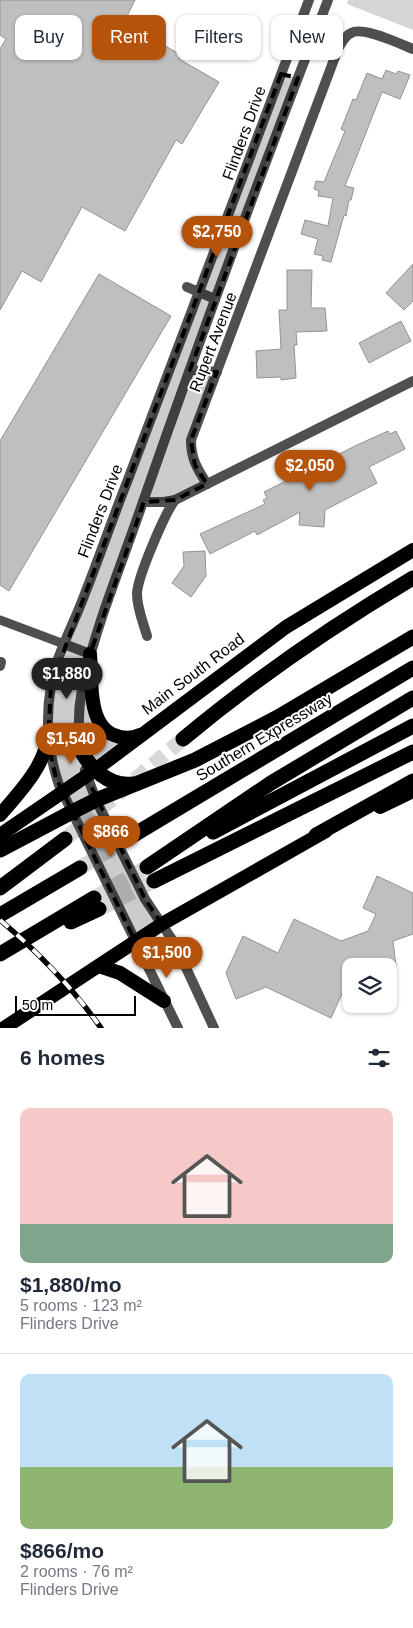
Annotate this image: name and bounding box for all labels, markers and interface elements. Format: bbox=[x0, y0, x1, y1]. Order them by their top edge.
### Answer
chip: Buy bbox=[15, 15, 82, 60]
chip: Rent bbox=[92, 15, 166, 60]
chip: Filters bbox=[176, 15, 261, 60]
chip: New bbox=[271, 15, 343, 60]
street label: Flinders Drive bbox=[219, 84, 269, 182]
pin: $2,750 bbox=[176, 216, 258, 258]
text: $2,750 bbox=[193, 223, 241, 240]
street label: Rupert Avenue bbox=[186, 290, 240, 394]
pin: $2,050 bbox=[269, 450, 351, 492]
text: $2,050 bbox=[286, 457, 334, 474]
street label: Flinders Drive bbox=[74, 462, 126, 560]
street label: Main South Road bbox=[139, 630, 247, 718]
pin: $1,880 bbox=[26, 658, 108, 700]
text: $1,880 bbox=[43, 665, 91, 682]
street label: Southern Expressway bbox=[193, 690, 335, 784]
pin: $1,540 bbox=[30, 722, 112, 765]
text: $1,540 bbox=[47, 730, 95, 747]
pin: $866 bbox=[81, 816, 141, 858]
text: $866 bbox=[93, 823, 129, 840]
pin: $1,500 bbox=[126, 936, 208, 979]
text: $1,500 bbox=[143, 944, 191, 961]
map controls bbox=[342, 958, 397, 1013]
button: layers bbox=[342, 958, 397, 1013]
scale bar bbox=[15, 993, 136, 1016]
text: 50 m bbox=[22, 997, 53, 1013]
icon: filters bbox=[365, 1044, 393, 1072]
text: 6 homes bbox=[20, 1046, 105, 1069]
icon: home bbox=[162, 1141, 252, 1231]
text: $1,880/mo bbox=[20, 1273, 122, 1296]
text: 5 rooms · 123 m² bbox=[20, 1297, 142, 1314]
text: Flinders Drive bbox=[20, 1315, 119, 1332]
icon: home bbox=[162, 1406, 252, 1496]
text: $866/mo bbox=[20, 1539, 104, 1562]
text: 2 rooms · 76 m² bbox=[20, 1563, 133, 1580]
text: Flinders Drive bbox=[20, 1581, 119, 1598]

